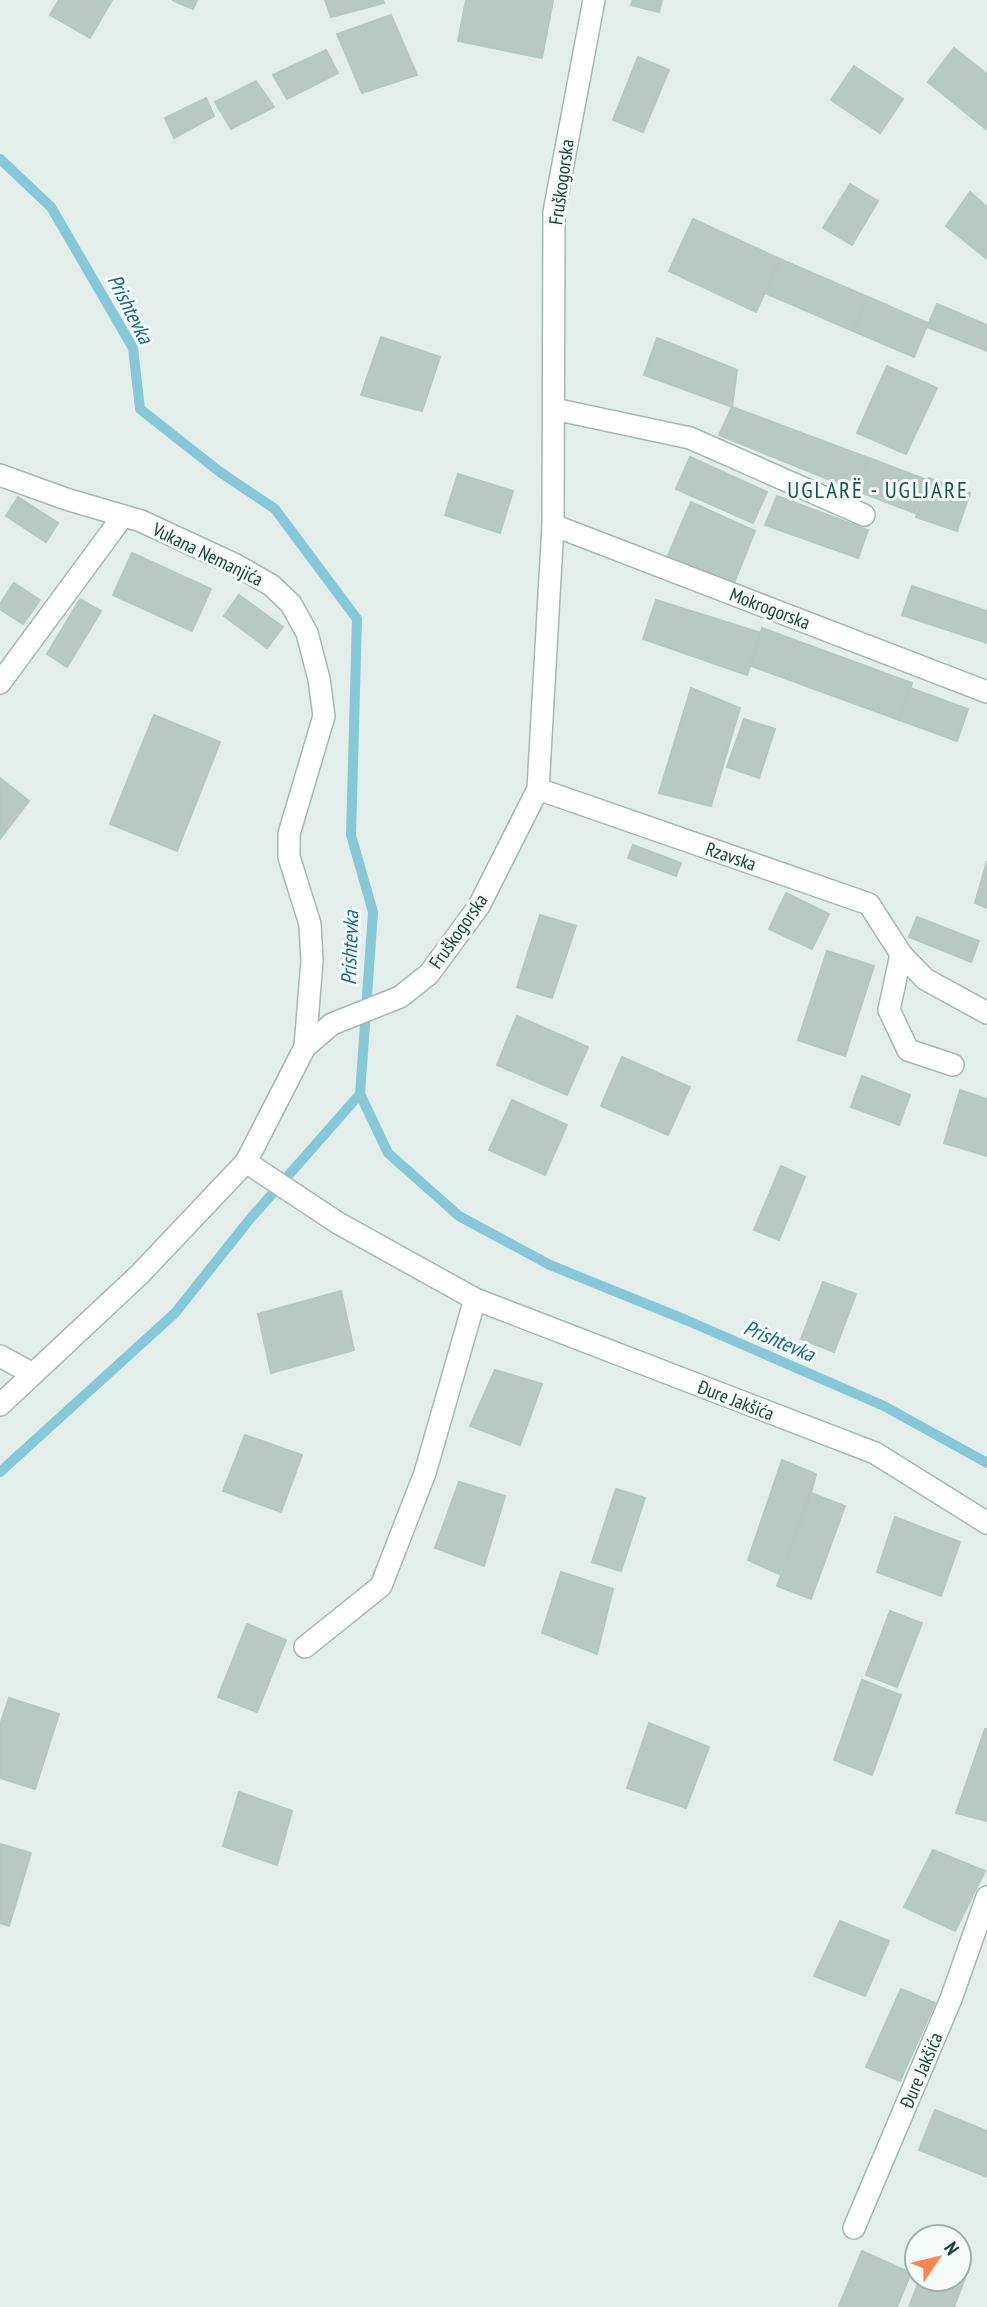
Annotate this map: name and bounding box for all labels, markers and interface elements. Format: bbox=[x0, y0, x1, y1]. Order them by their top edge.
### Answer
street label: Fruškogorska bbox=[543, 138, 579, 226]
water label: Prishtevka bbox=[102, 270, 160, 349]
district label: UGLARË - UGLJARE bbox=[787, 475, 969, 504]
street label: Vukana Nemanjića bbox=[148, 516, 267, 591]
street label: Mokrogorska bbox=[726, 582, 814, 634]
street label: Rzavska bbox=[703, 836, 759, 876]
street label: Fruškogorska bbox=[423, 889, 493, 973]
water label: Prishtevka bbox=[335, 909, 364, 986]
water label: Prishtevka bbox=[740, 1314, 820, 1368]
street label: Đure Jakšića bbox=[693, 1374, 778, 1426]
street label: Đure Jakšića bbox=[894, 2029, 948, 2112]
north arrow bbox=[903, 2223, 973, 2293]
text: N bbox=[939, 2237, 965, 2259]

